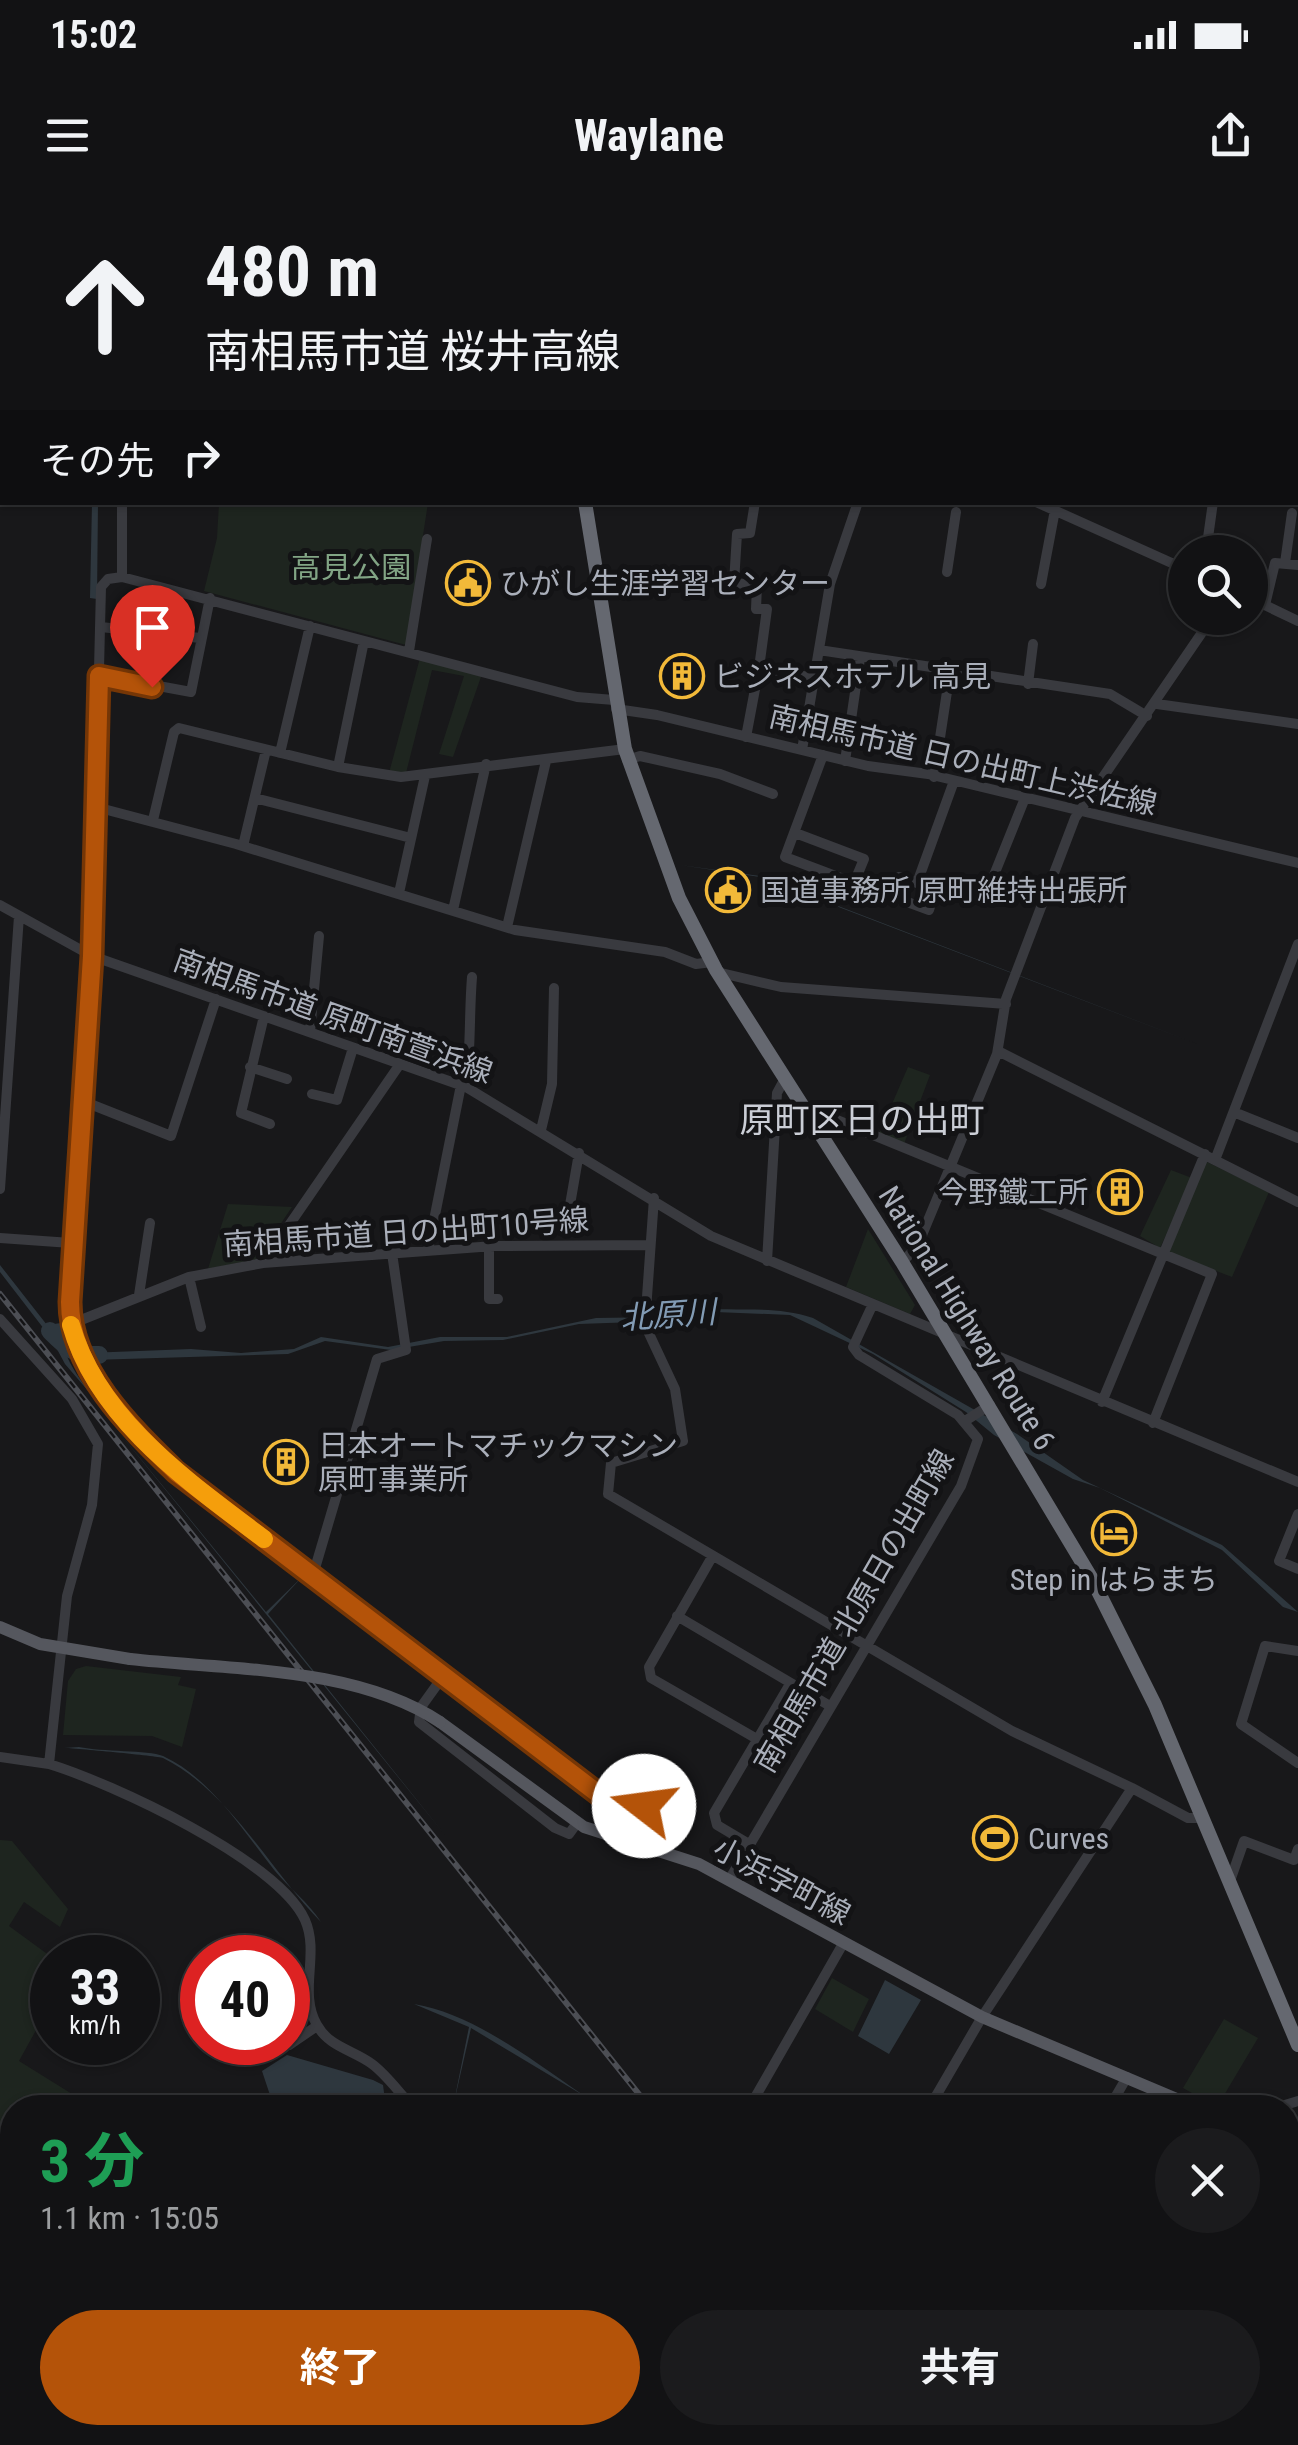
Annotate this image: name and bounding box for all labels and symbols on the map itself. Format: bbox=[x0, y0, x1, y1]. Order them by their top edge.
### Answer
park label: 高見公園 bbox=[291, 550, 411, 585]
public building icon: ひがし生涯学習センター bbox=[445, 560, 491, 606]
place label: ひがし生涯学習センター bbox=[500, 566, 830, 601]
pin bbox=[110, 585, 195, 688]
building icon: ビジネスホテル 高見 bbox=[659, 653, 705, 699]
place label: ビジネスホテル 高見 bbox=[714, 659, 991, 694]
street label: 南相馬市道 日の出町上渋佐線 bbox=[766, 698, 1160, 822]
public building icon: 国道事務所 原町維持出張所 bbox=[705, 867, 751, 913]
place label: 国道事務所 原町維持出張所 bbox=[760, 873, 1127, 908]
street label: 南相馬市道 原町南萱浜線 bbox=[169, 942, 497, 1090]
district label: 原町区日の出町 bbox=[739, 1100, 985, 1141]
building icon: 今野鐵工所 bbox=[1097, 1169, 1143, 1215]
place label: 今野鐵工所 bbox=[938, 1175, 1088, 1210]
street label: National Highway Route 6 bbox=[872, 1180, 1062, 1456]
street label: 南相馬市道 日の出町10号線 bbox=[222, 1202, 590, 1262]
water label: 北原川 bbox=[619, 1292, 720, 1337]
place label: 日本オートマチックマシン 原町事業所 bbox=[318, 1428, 678, 1497]
building icon: 日本オートマチックマシン 原町事業所 bbox=[263, 1439, 309, 1485]
street label: 南相馬市道 北原日の出町線 bbox=[747, 1443, 961, 1779]
hotel icon: Step in はらまち bbox=[1091, 1510, 1137, 1556]
place label: Step in はらまち bbox=[1010, 1562, 1218, 1597]
position arrow bbox=[592, 1754, 696, 1858]
sports icon: Curves bbox=[972, 1815, 1018, 1861]
place label: Curves bbox=[1028, 1821, 1109, 1856]
street label: 小浜字町線 bbox=[708, 1830, 856, 1932]
speed limit sign: 40 bbox=[180, 1935, 310, 2065]

